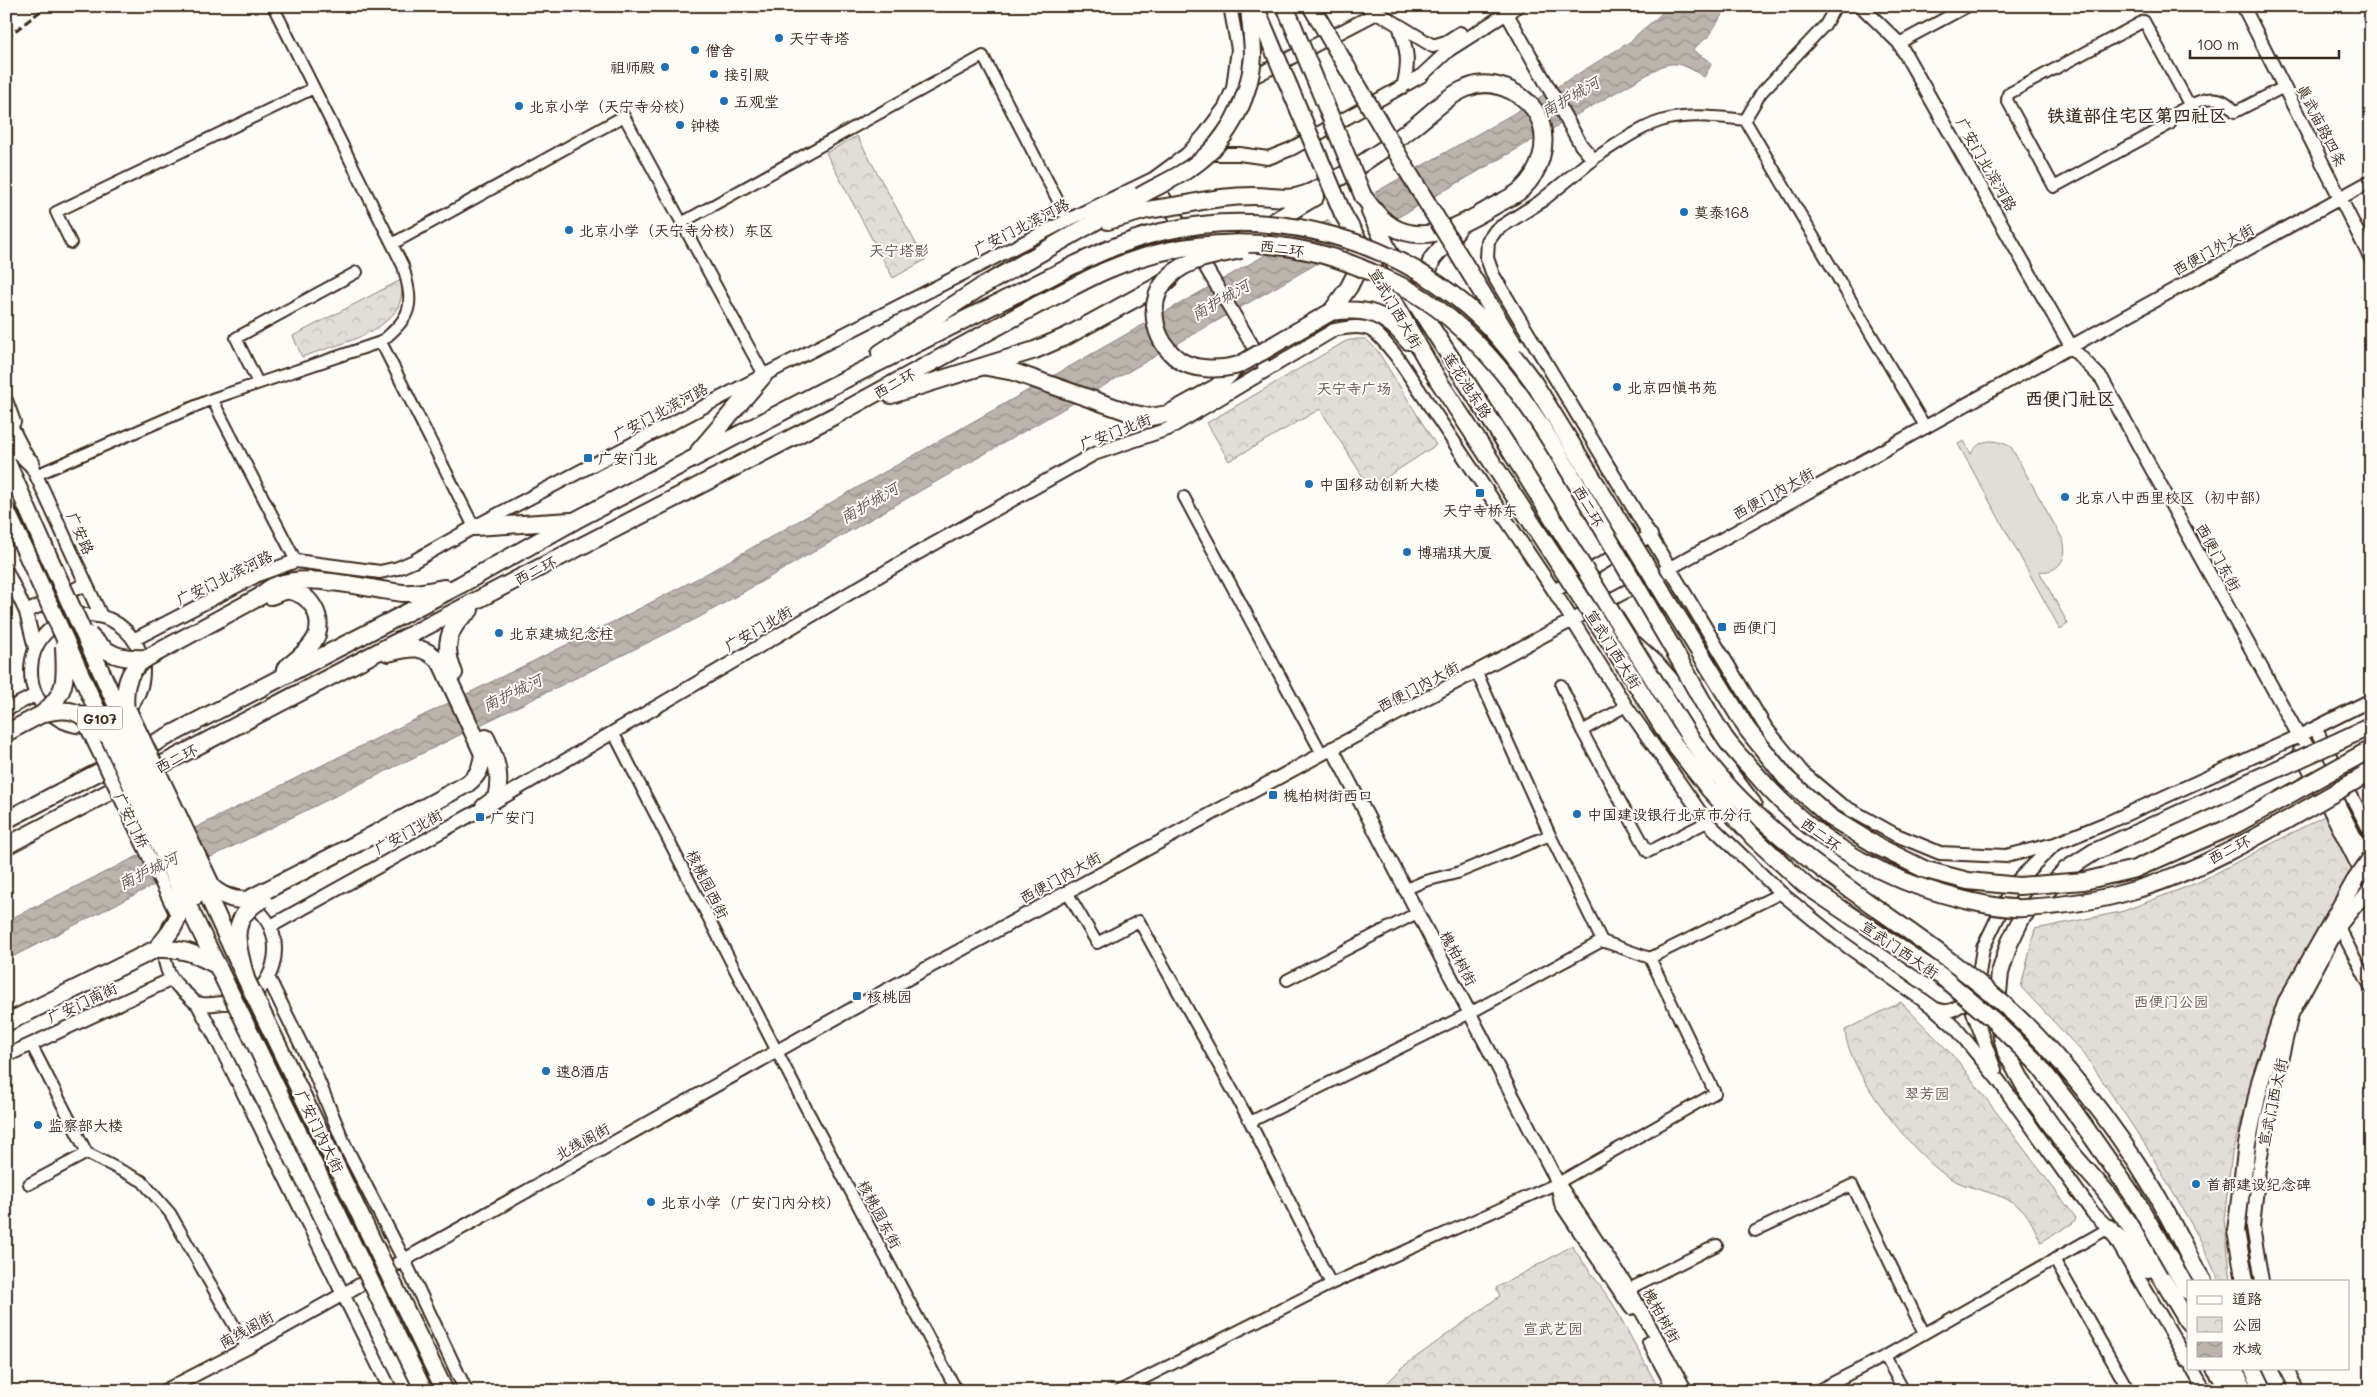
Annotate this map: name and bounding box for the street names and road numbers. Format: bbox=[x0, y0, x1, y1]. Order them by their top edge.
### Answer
street label: 真武庙路四条 bbox=[2293, 80, 2351, 170]
street label: 广安门北滨河路 bbox=[1952, 114, 2022, 214]
street label: 广安门北滨河路 bbox=[970, 193, 1072, 259]
street label: 西便门外大街 bbox=[2169, 218, 2257, 280]
street label: 西二环 bbox=[1258, 235, 1306, 261]
street label: 宣武门西大街 bbox=[1365, 264, 1427, 352]
street label: 莲花池东路 bbox=[1439, 348, 1497, 422]
street label: 西二环 bbox=[869, 363, 919, 403]
street label: 广安门北滨河路 bbox=[609, 378, 711, 444]
street label: 广安门北街 bbox=[1076, 408, 1154, 454]
street label: 西便门内大街 bbox=[1729, 462, 1817, 524]
street label: 西二环 bbox=[1569, 482, 1609, 530]
street label: 广安路 bbox=[63, 508, 99, 558]
street label: 西便门东街 bbox=[2192, 519, 2246, 595]
street label: 广安门北滨河路 bbox=[172, 545, 276, 609]
street label: 西二环 bbox=[510, 551, 560, 589]
street label: 广安门北街 bbox=[721, 601, 795, 655]
street label: 宣武门西大街 bbox=[1582, 606, 1646, 692]
street label: 西便门内大街 bbox=[1374, 656, 1462, 716]
road number: G107 bbox=[78, 706, 122, 730]
street label: 西二环 bbox=[151, 739, 201, 777]
street label: 广安门桥 bbox=[110, 789, 154, 851]
street label: 广安门北街 bbox=[370, 804, 446, 858]
street label: 西二环 bbox=[1797, 812, 1845, 856]
street label: 西二环 bbox=[2204, 830, 2254, 868]
street label: 核桃园西街 bbox=[682, 846, 734, 922]
street label: 西便门内大街 bbox=[1016, 846, 1104, 908]
street label: 宣武门西大街 bbox=[1857, 916, 1943, 982]
street label: 槐柏树街 bbox=[1436, 927, 1482, 989]
street label: 广安门南街 bbox=[44, 977, 120, 1027]
street label: 宣武门西大街 bbox=[2253, 1056, 2291, 1148]
street label: 广安门内大街 bbox=[291, 1086, 349, 1176]
street label: 北线阁街 bbox=[551, 1118, 613, 1164]
street label: 核桃园东街 bbox=[854, 1176, 906, 1252]
street label: 槐柏树街 bbox=[1639, 1284, 1685, 1346]
street label: 南线阁街 bbox=[215, 1306, 277, 1352]

